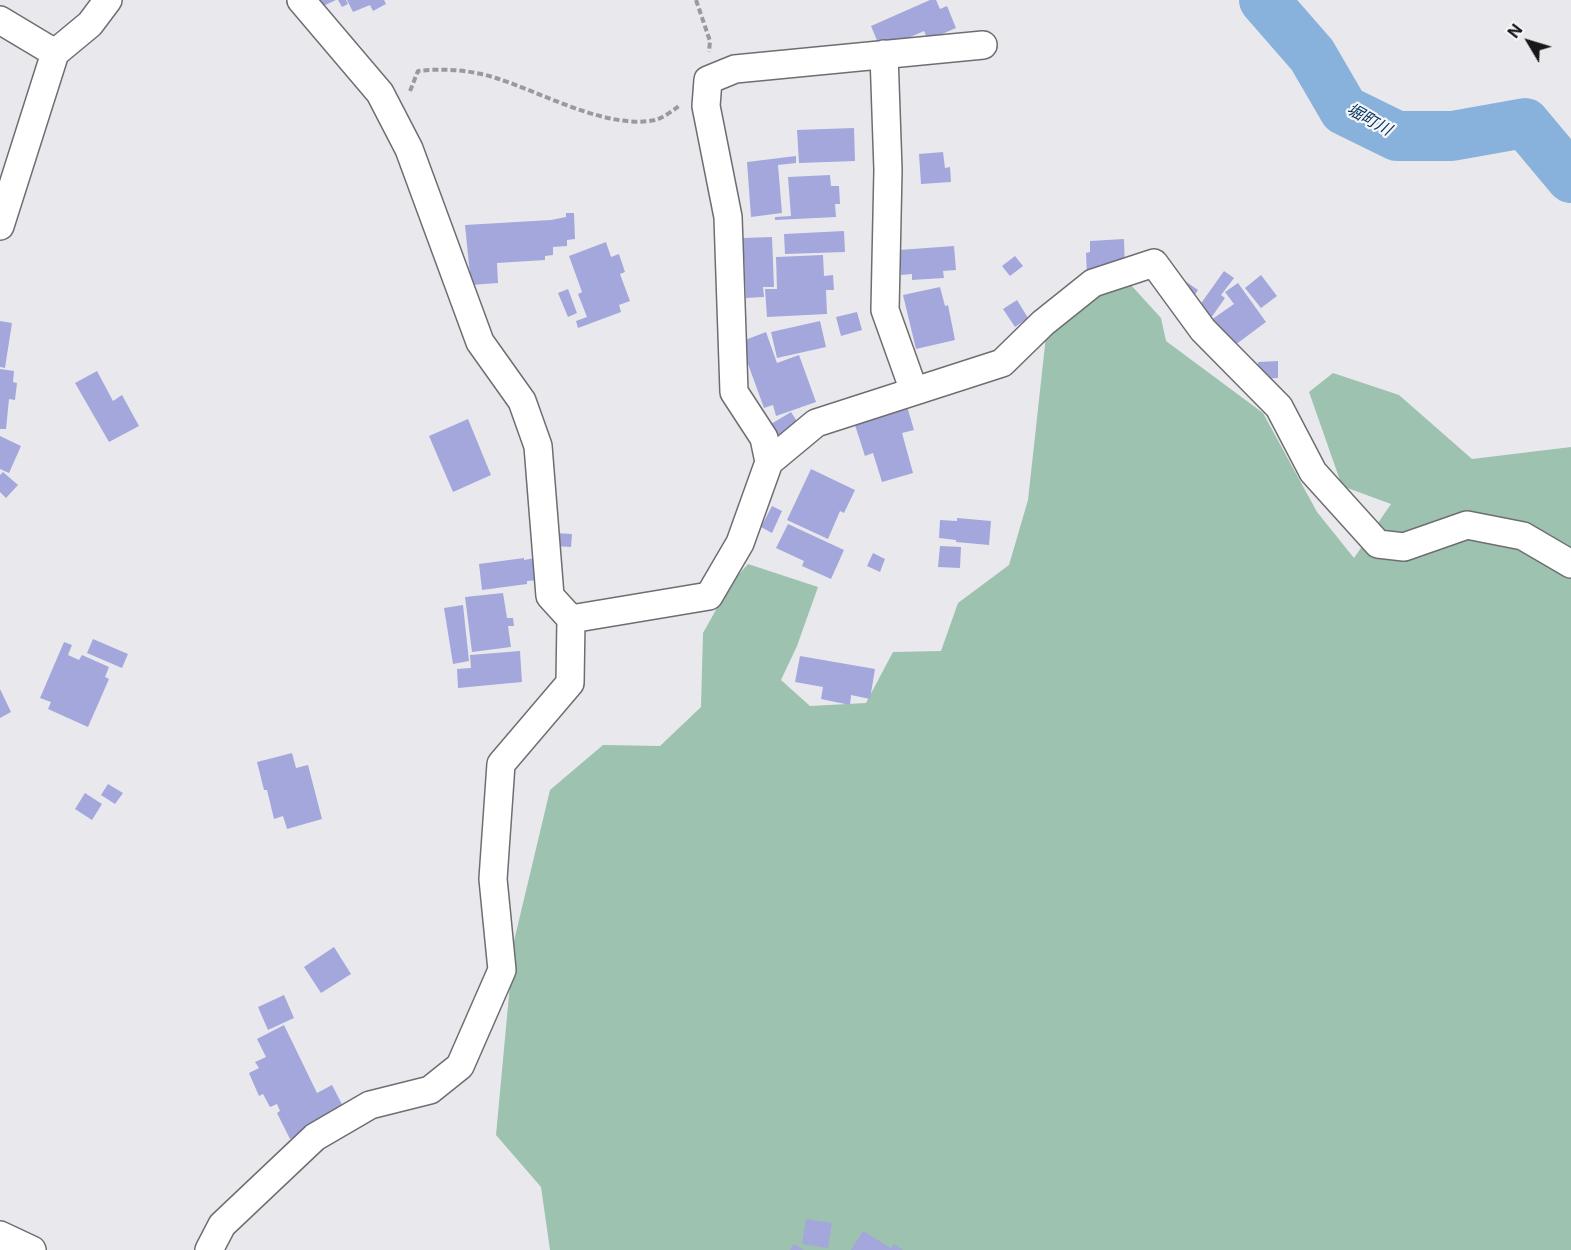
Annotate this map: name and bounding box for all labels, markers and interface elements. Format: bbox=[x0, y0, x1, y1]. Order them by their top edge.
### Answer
north arrow bbox=[1499, 12, 1559, 72]
text: N bbox=[1503, 20, 1526, 42]
water label: 堀町川 bbox=[1343, 100, 1395, 140]

